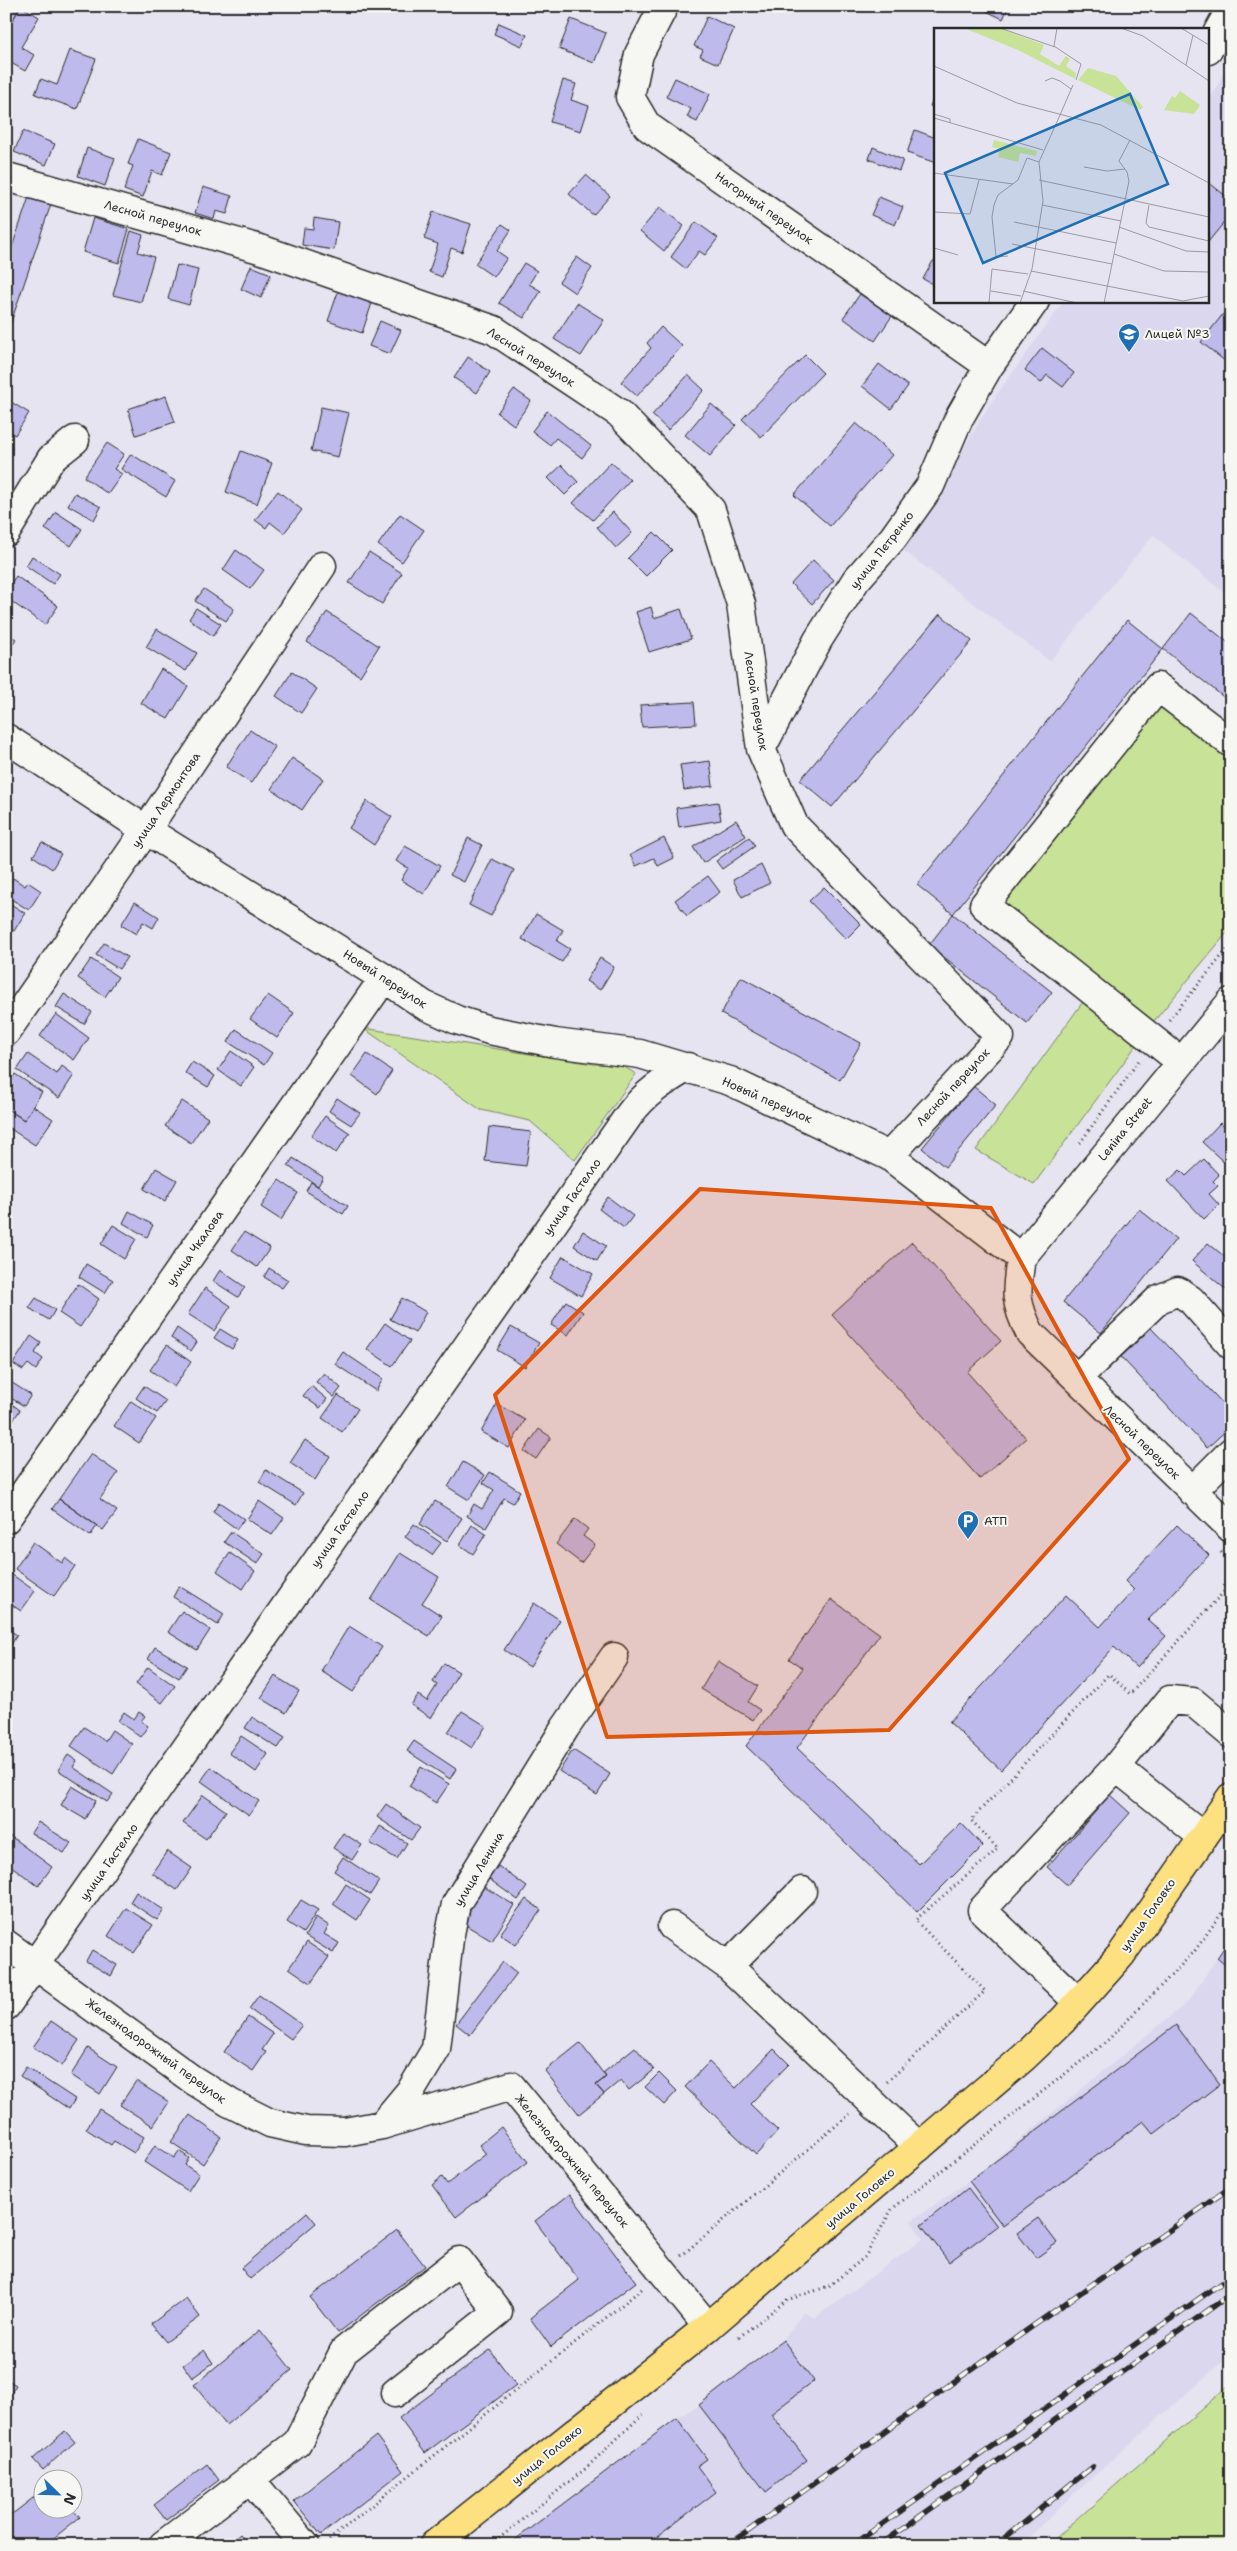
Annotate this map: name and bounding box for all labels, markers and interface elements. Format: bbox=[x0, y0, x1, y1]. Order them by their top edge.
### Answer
inset map bbox=[934, 28, 1210, 302]
street label: Нагорный переулок bbox=[712, 168, 817, 248]
street label: Лесной переулок bbox=[102, 196, 204, 240]
school or university icon: Лицей №3 bbox=[1117, 322, 1141, 353]
street label: Лесной переулок bbox=[484, 324, 578, 391]
place label: Лицей №3 bbox=[1145, 326, 1210, 342]
street label: улица Петренко bbox=[847, 508, 917, 592]
street label: Лесной переулок bbox=[740, 650, 772, 753]
street label: улица Лермонтова bbox=[128, 749, 204, 851]
street label: Новый переулок bbox=[340, 946, 431, 1013]
street label: Лесной переулок bbox=[913, 1044, 994, 1129]
street label: Новый переулок bbox=[719, 1073, 815, 1127]
street label: Lenina Street bbox=[1094, 1094, 1156, 1164]
street label: улица Гастелло bbox=[539, 1155, 605, 1239]
street label: улица Чкалова bbox=[163, 1207, 227, 1289]
street label: Лесной переулок bbox=[1100, 1401, 1184, 1483]
street label: улица Гастелло bbox=[307, 1487, 373, 1571]
parking icon: АТП bbox=[956, 1509, 980, 1540]
place label: АТП bbox=[984, 1513, 1007, 1529]
street label: улица Гастелло bbox=[76, 1820, 142, 1904]
street label: улица Ленина bbox=[450, 1828, 508, 1909]
street label: улица Головко bbox=[1117, 1875, 1179, 1955]
street label: Железнодорожный переулок bbox=[83, 1995, 230, 2108]
street label: Железнодорожный переулок bbox=[511, 2091, 633, 2232]
street label: улица Головко bbox=[822, 2164, 898, 2232]
street label: улица Головко bbox=[509, 2422, 585, 2488]
north arrow bbox=[32, 2468, 82, 2518]
text: N bbox=[60, 2490, 80, 2508]

